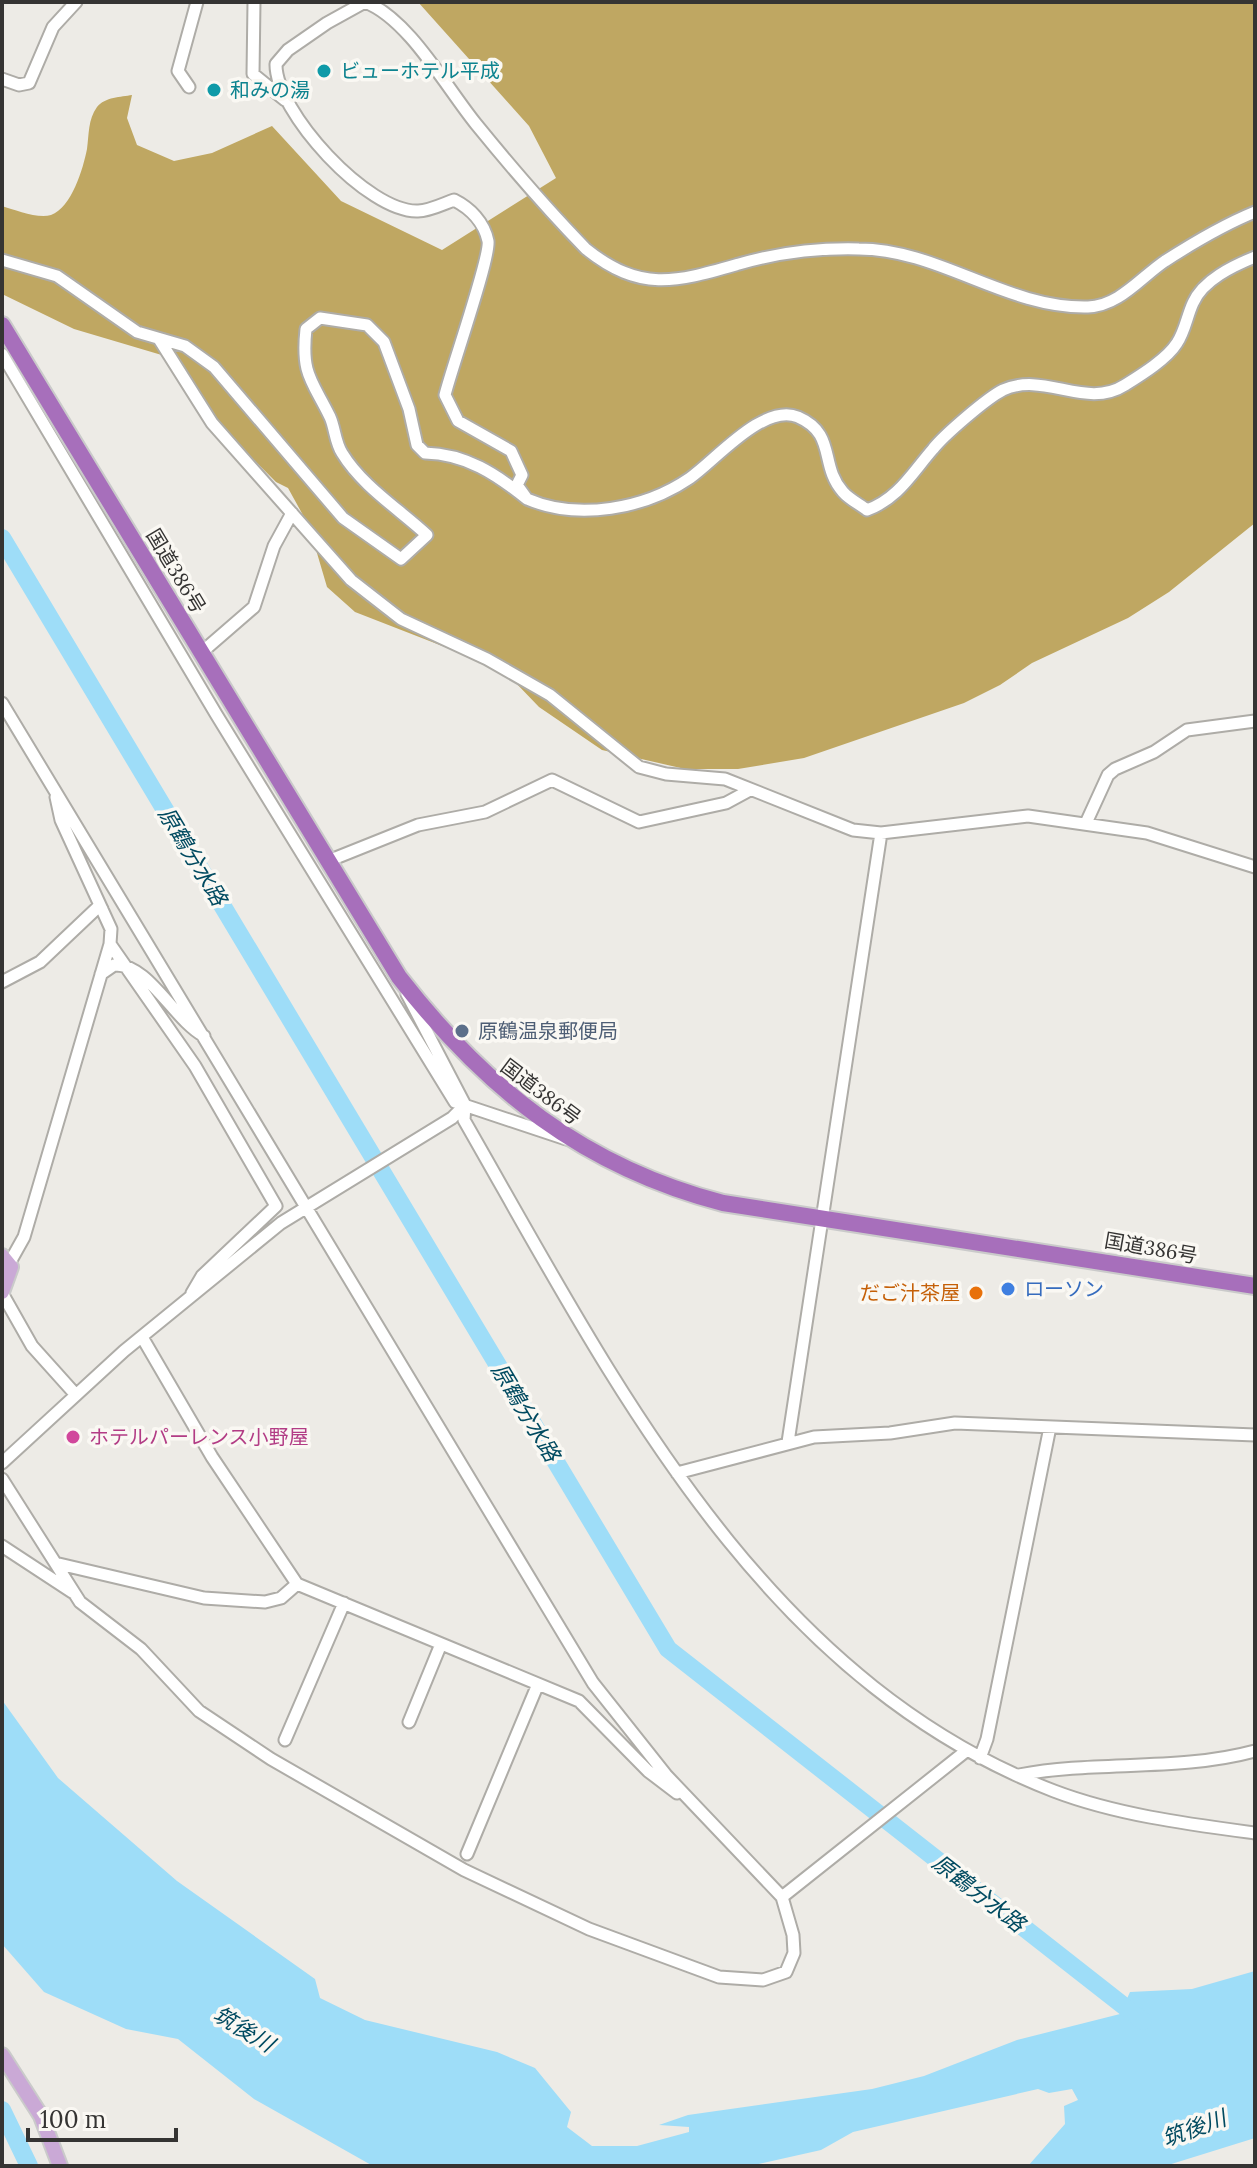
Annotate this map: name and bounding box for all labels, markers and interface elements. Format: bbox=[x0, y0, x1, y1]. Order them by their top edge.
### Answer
place label: ビューホテル平成 bbox=[340, 58, 500, 83]
marker: ビューホテル平成 bbox=[315, 62, 333, 80]
place label: 和みの湯 bbox=[230, 77, 310, 102]
marker: 和みの湯 bbox=[205, 81, 223, 99]
street label: 国道386号 bbox=[142, 524, 211, 617]
water label: 原鶴分水路 bbox=[153, 802, 234, 912]
place label: 原鶴温泉郵便局 bbox=[478, 1018, 618, 1043]
marker: 原鶴温泉郵便局 bbox=[453, 1022, 471, 1040]
street label: 国道386号 bbox=[496, 1053, 586, 1130]
street label: 国道386号 bbox=[1103, 1227, 1200, 1268]
place label: ローソン bbox=[1024, 1276, 1104, 1301]
place label: だご汁茶屋 bbox=[860, 1280, 960, 1305]
marker: ローソン bbox=[999, 1280, 1017, 1298]
marker: だご汁茶屋 bbox=[967, 1284, 985, 1302]
water label: 原鶴分水路 bbox=[486, 1358, 567, 1468]
place label: ホテルパーレンス小野屋 bbox=[89, 1424, 309, 1449]
marker: ホテルパーレンス小野屋 bbox=[64, 1428, 82, 1446]
water label: 原鶴分水路 bbox=[927, 1848, 1033, 1939]
water label: 筑後川 bbox=[208, 2000, 281, 2059]
scale bar bbox=[28, 2092, 176, 2142]
water label: 筑後川 bbox=[1158, 2103, 1232, 2152]
text: 100 m bbox=[40, 2104, 106, 2135]

